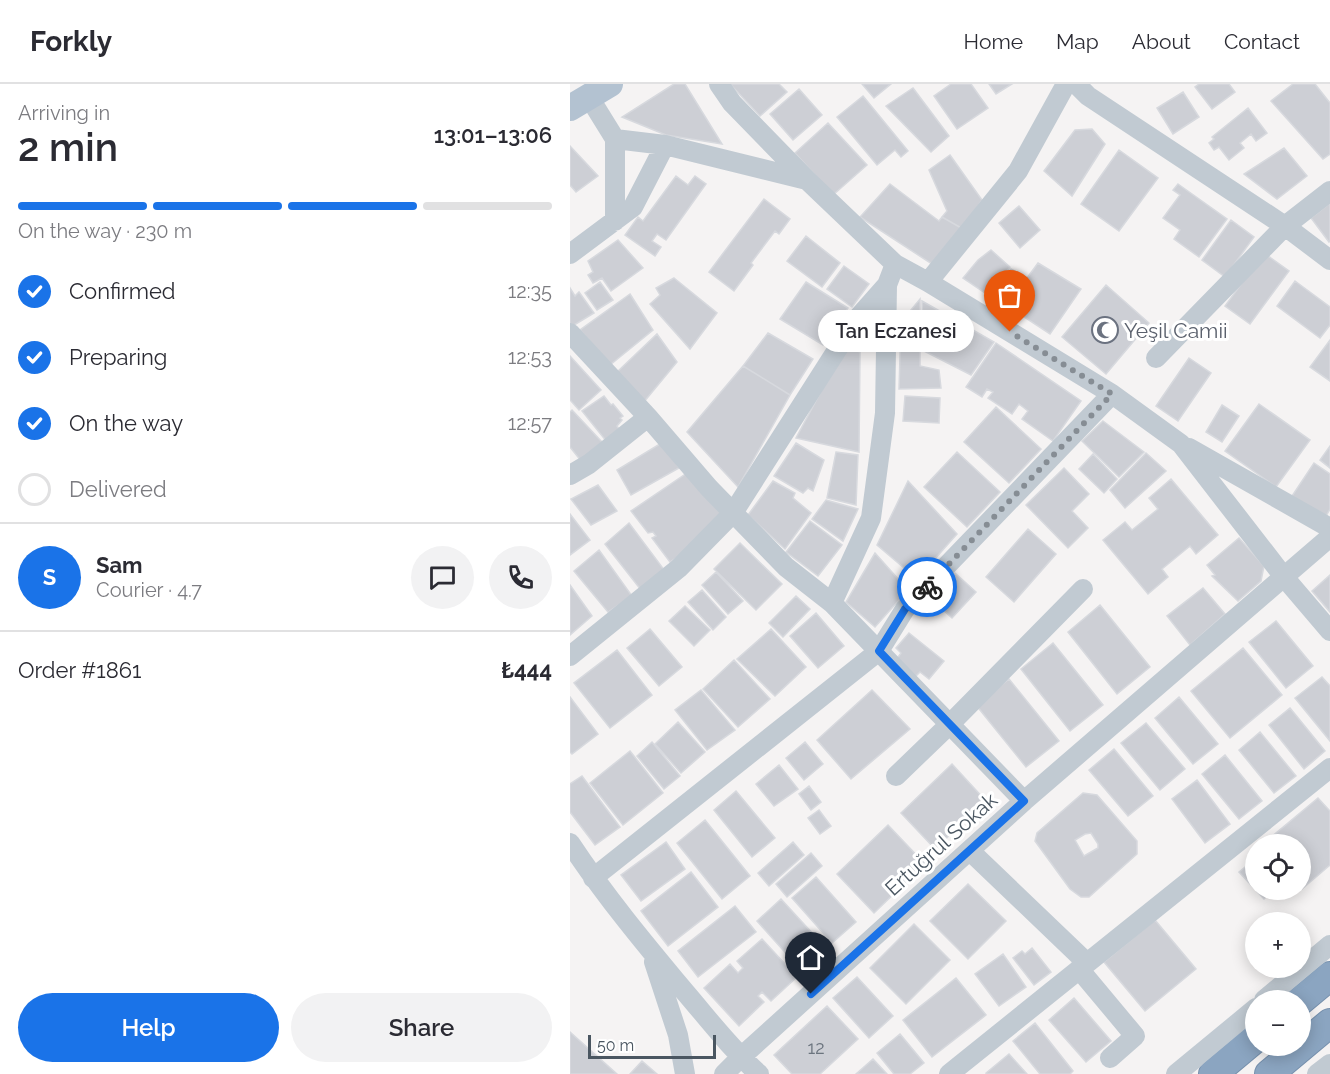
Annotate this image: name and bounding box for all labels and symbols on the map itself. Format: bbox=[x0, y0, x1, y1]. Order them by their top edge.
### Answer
pin bbox=[984, 270, 1035, 332]
callout: Tan Eczanesi bbox=[818, 311, 974, 353]
mosque icon: Yeşil Camii bbox=[1090, 315, 1120, 345]
place label: Yeşil Camii bbox=[1124, 318, 1228, 343]
courier bbox=[897, 557, 957, 617]
street label: Ertuğrul Sokak bbox=[880, 787, 1002, 901]
pin bbox=[785, 932, 836, 994]
scale bar bbox=[588, 1032, 716, 1060]
house number: 12 bbox=[807, 1037, 825, 1058]

